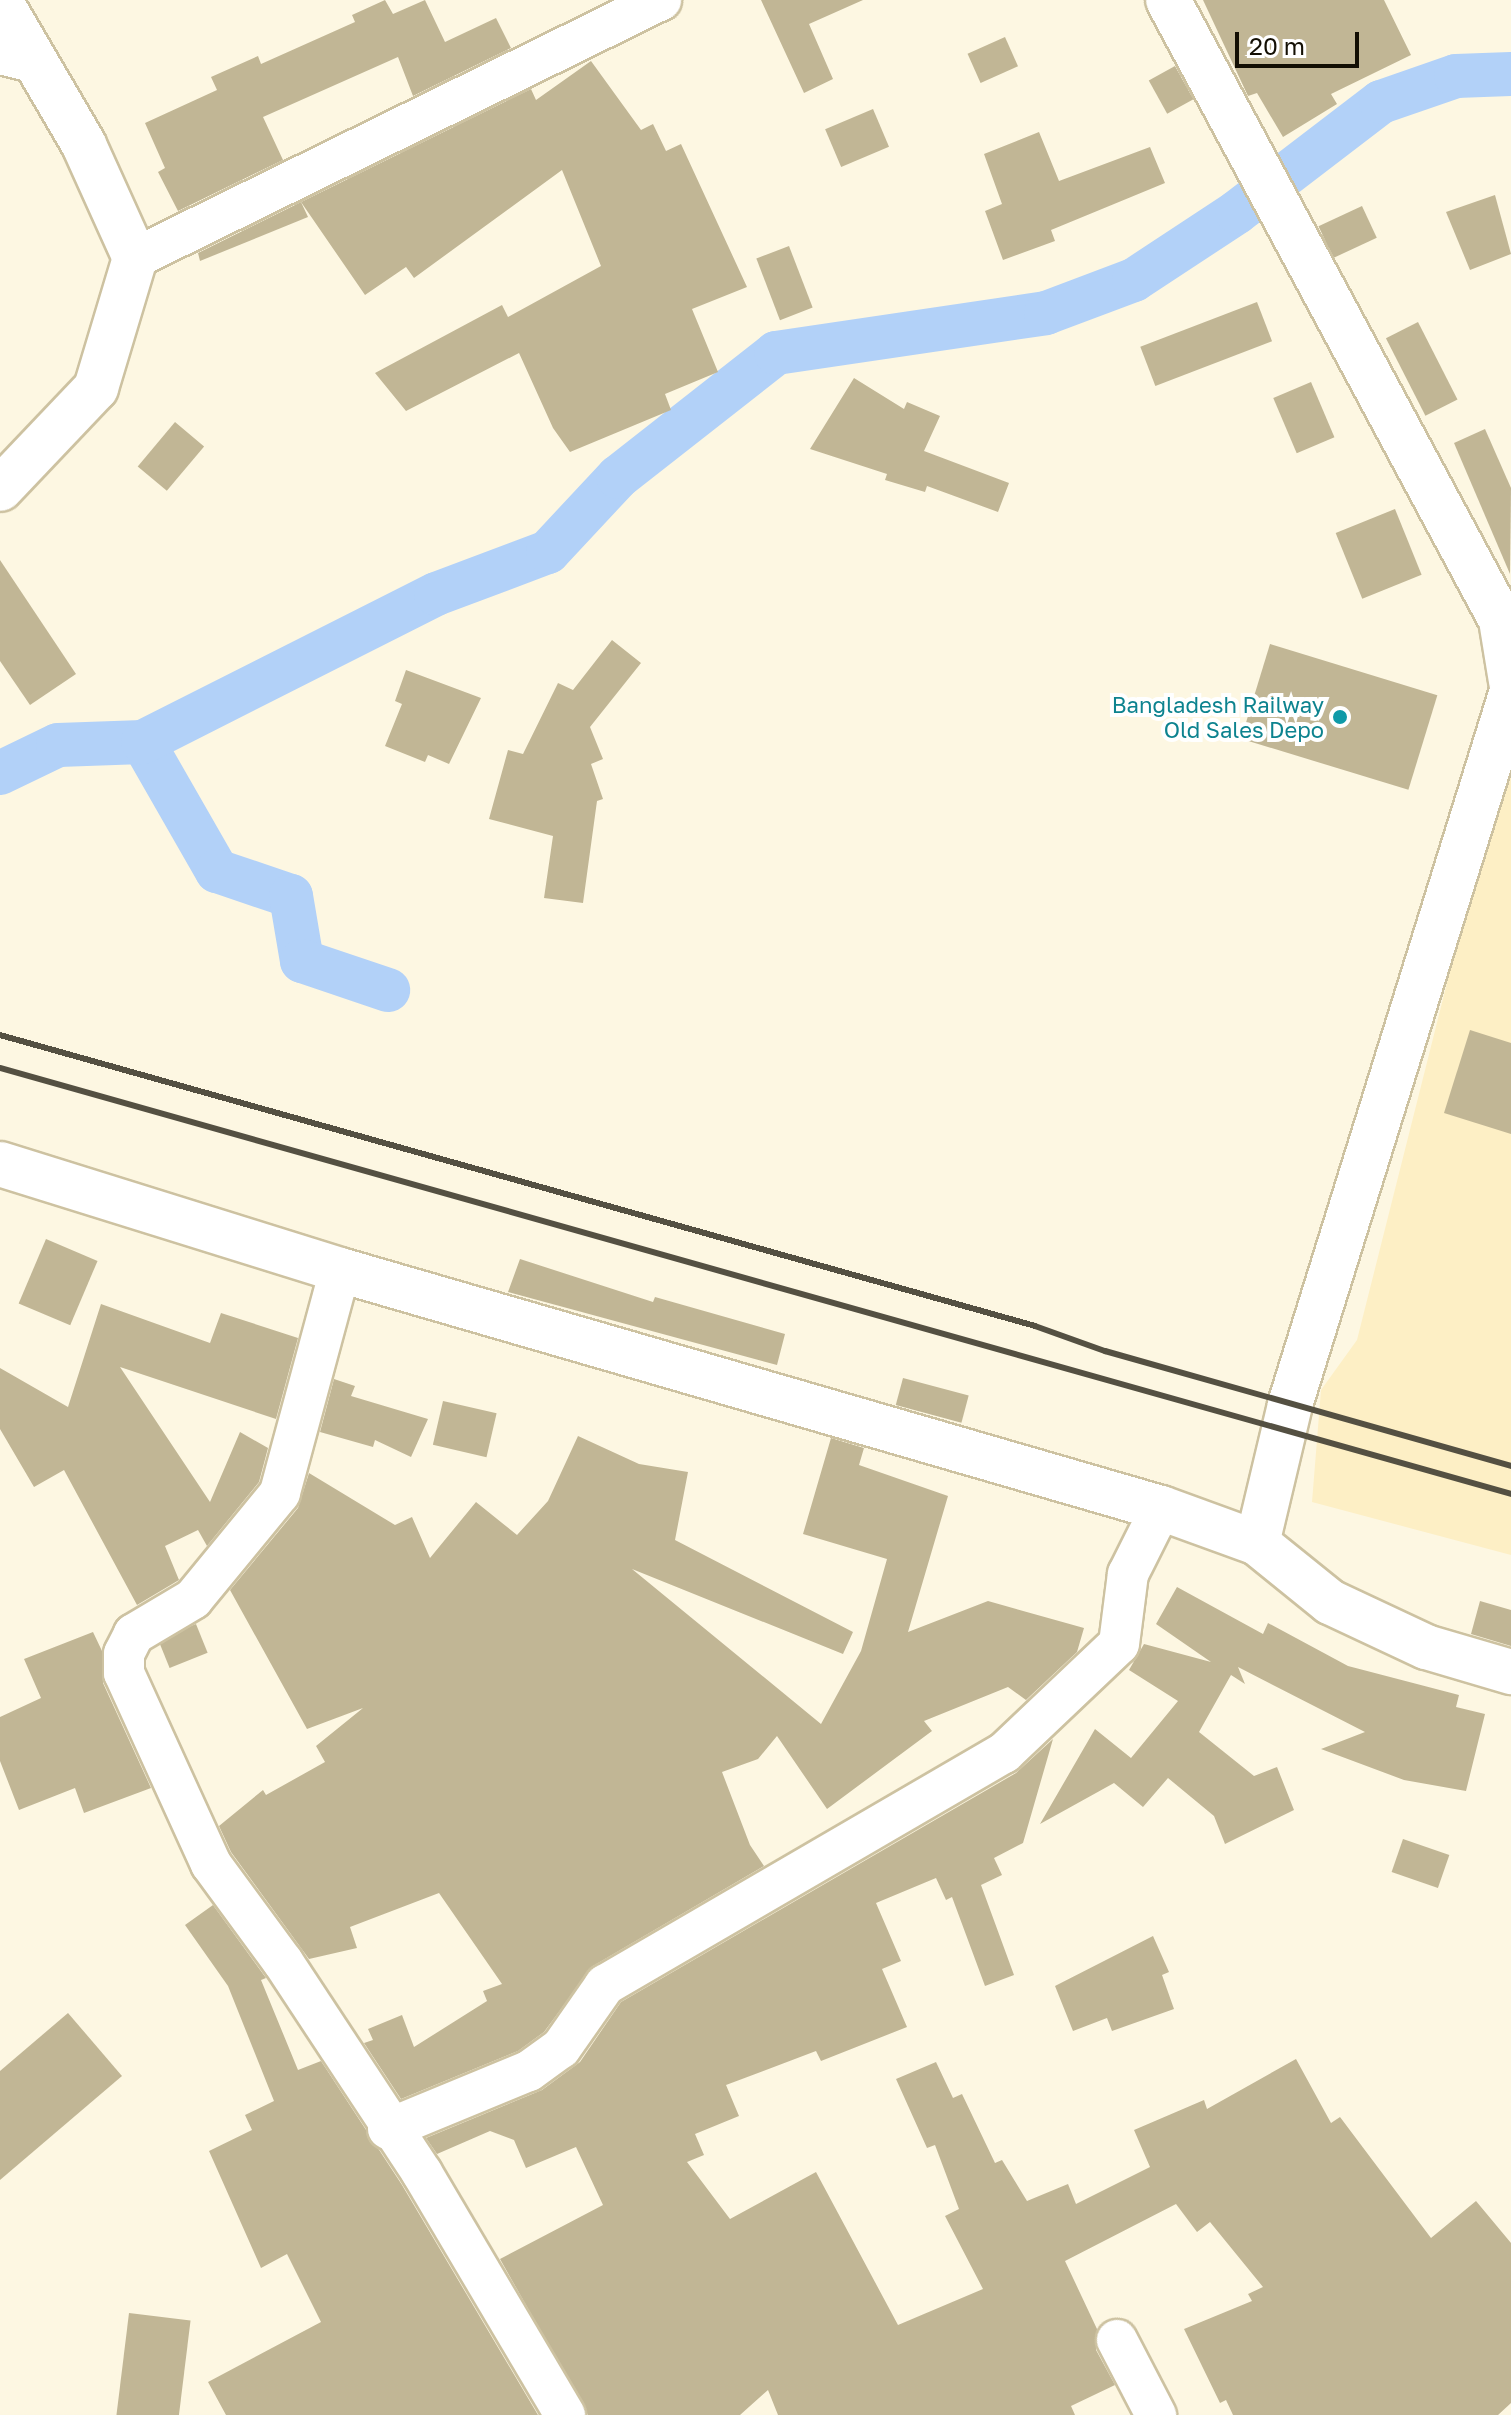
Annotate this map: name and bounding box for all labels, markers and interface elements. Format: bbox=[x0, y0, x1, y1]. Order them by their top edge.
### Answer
scale bar bbox=[1239, 16, 1363, 66]
text: 20 m bbox=[1249, 31, 1305, 60]
place label: Bangladesh Railway Old Sales Depo bbox=[1112, 691, 1324, 742]
marker: Bangladesh Railway Old Sales Depo bbox=[1331, 708, 1349, 726]

